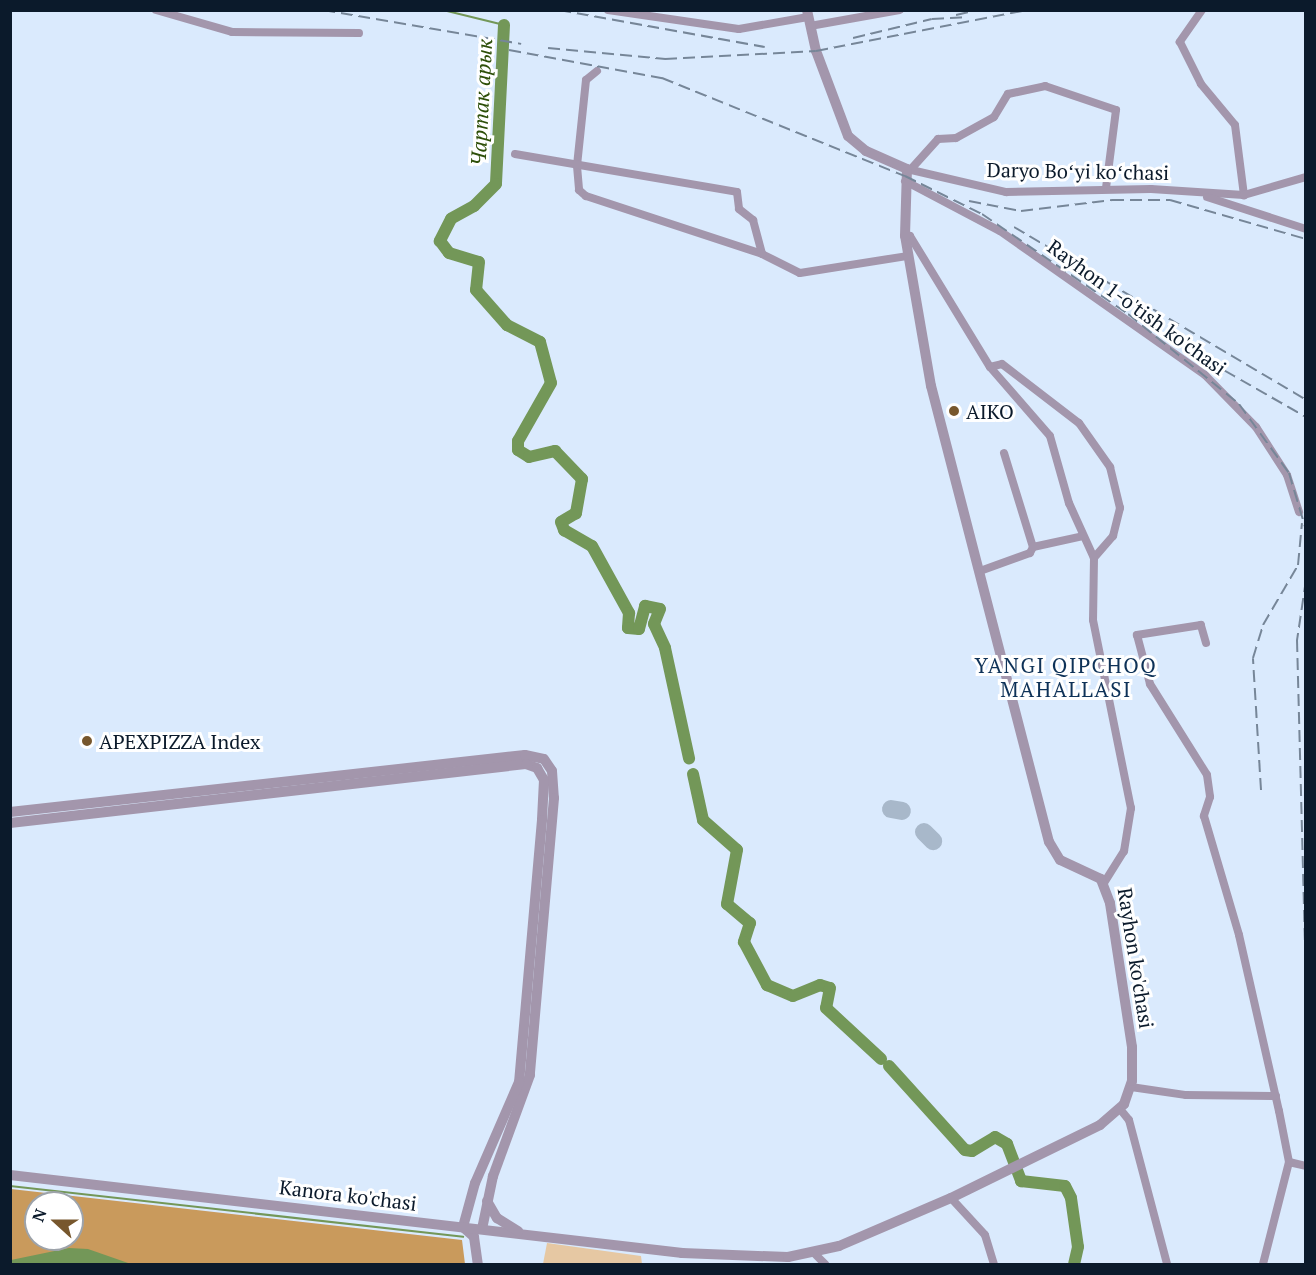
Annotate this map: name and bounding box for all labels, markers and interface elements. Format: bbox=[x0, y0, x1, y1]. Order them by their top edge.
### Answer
water label: Чартак арык bbox=[465, 38, 497, 166]
street label: Daryo Boʻyi koʻchasi bbox=[987, 157, 1169, 185]
street label: Rayhon 1-o'tish ko'chasi bbox=[1043, 234, 1231, 380]
place label: AIKO bbox=[966, 399, 1014, 423]
marker: AIKO bbox=[947, 404, 961, 418]
district label: YANGI QIPCHOQ MAHALLASI bbox=[975, 652, 1157, 702]
place label: APEXPIZZA Index bbox=[99, 729, 261, 753]
marker: APEXPIZZA Index bbox=[80, 734, 94, 748]
street label: Rayhon ko'chasi bbox=[1113, 886, 1159, 1030]
street label: Kanora ko'chasi bbox=[278, 1175, 418, 1215]
north arrow bbox=[24, 1191, 84, 1251]
text: N bbox=[27, 1206, 52, 1225]

